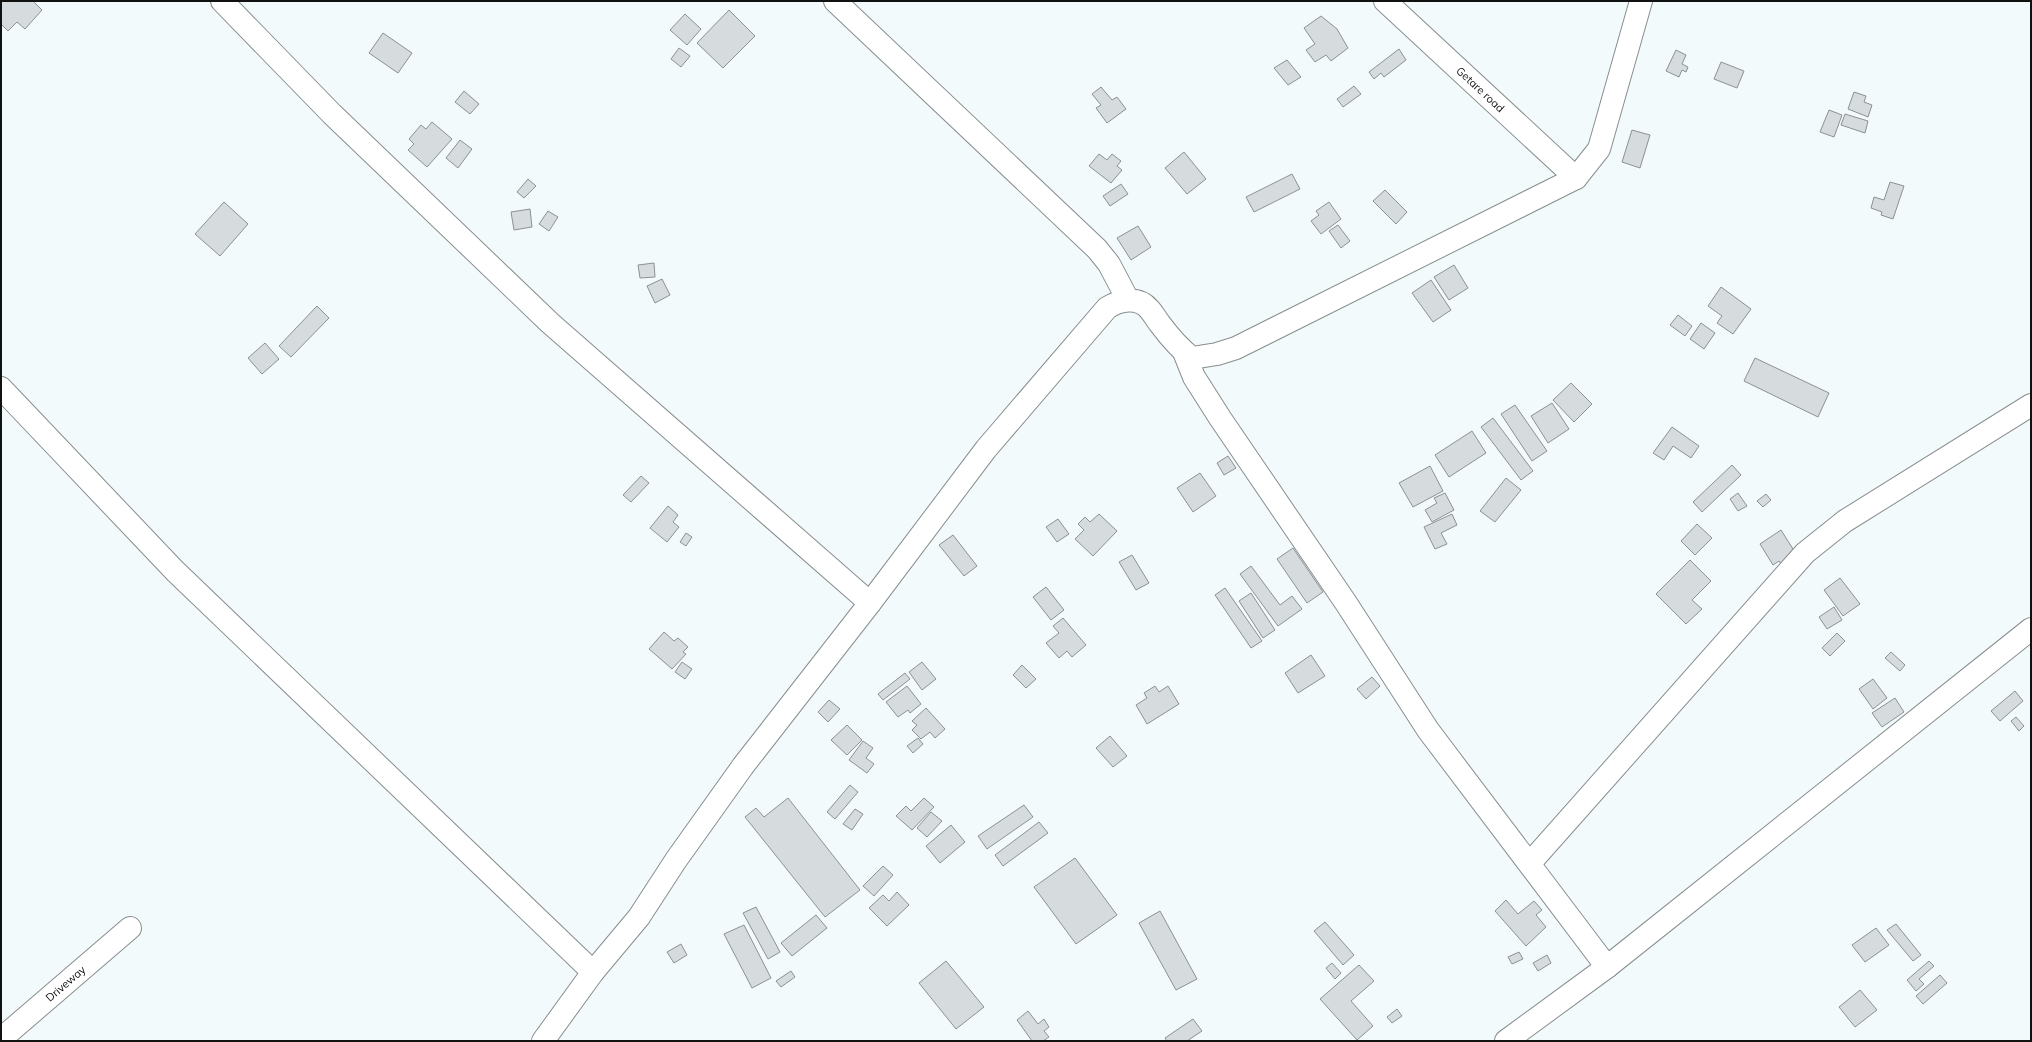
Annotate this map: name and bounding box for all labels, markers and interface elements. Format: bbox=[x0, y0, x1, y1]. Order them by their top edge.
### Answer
street label: Getare road bbox=[1453, 64, 1507, 115]
street label: Driveway bbox=[43, 962, 88, 1005]

